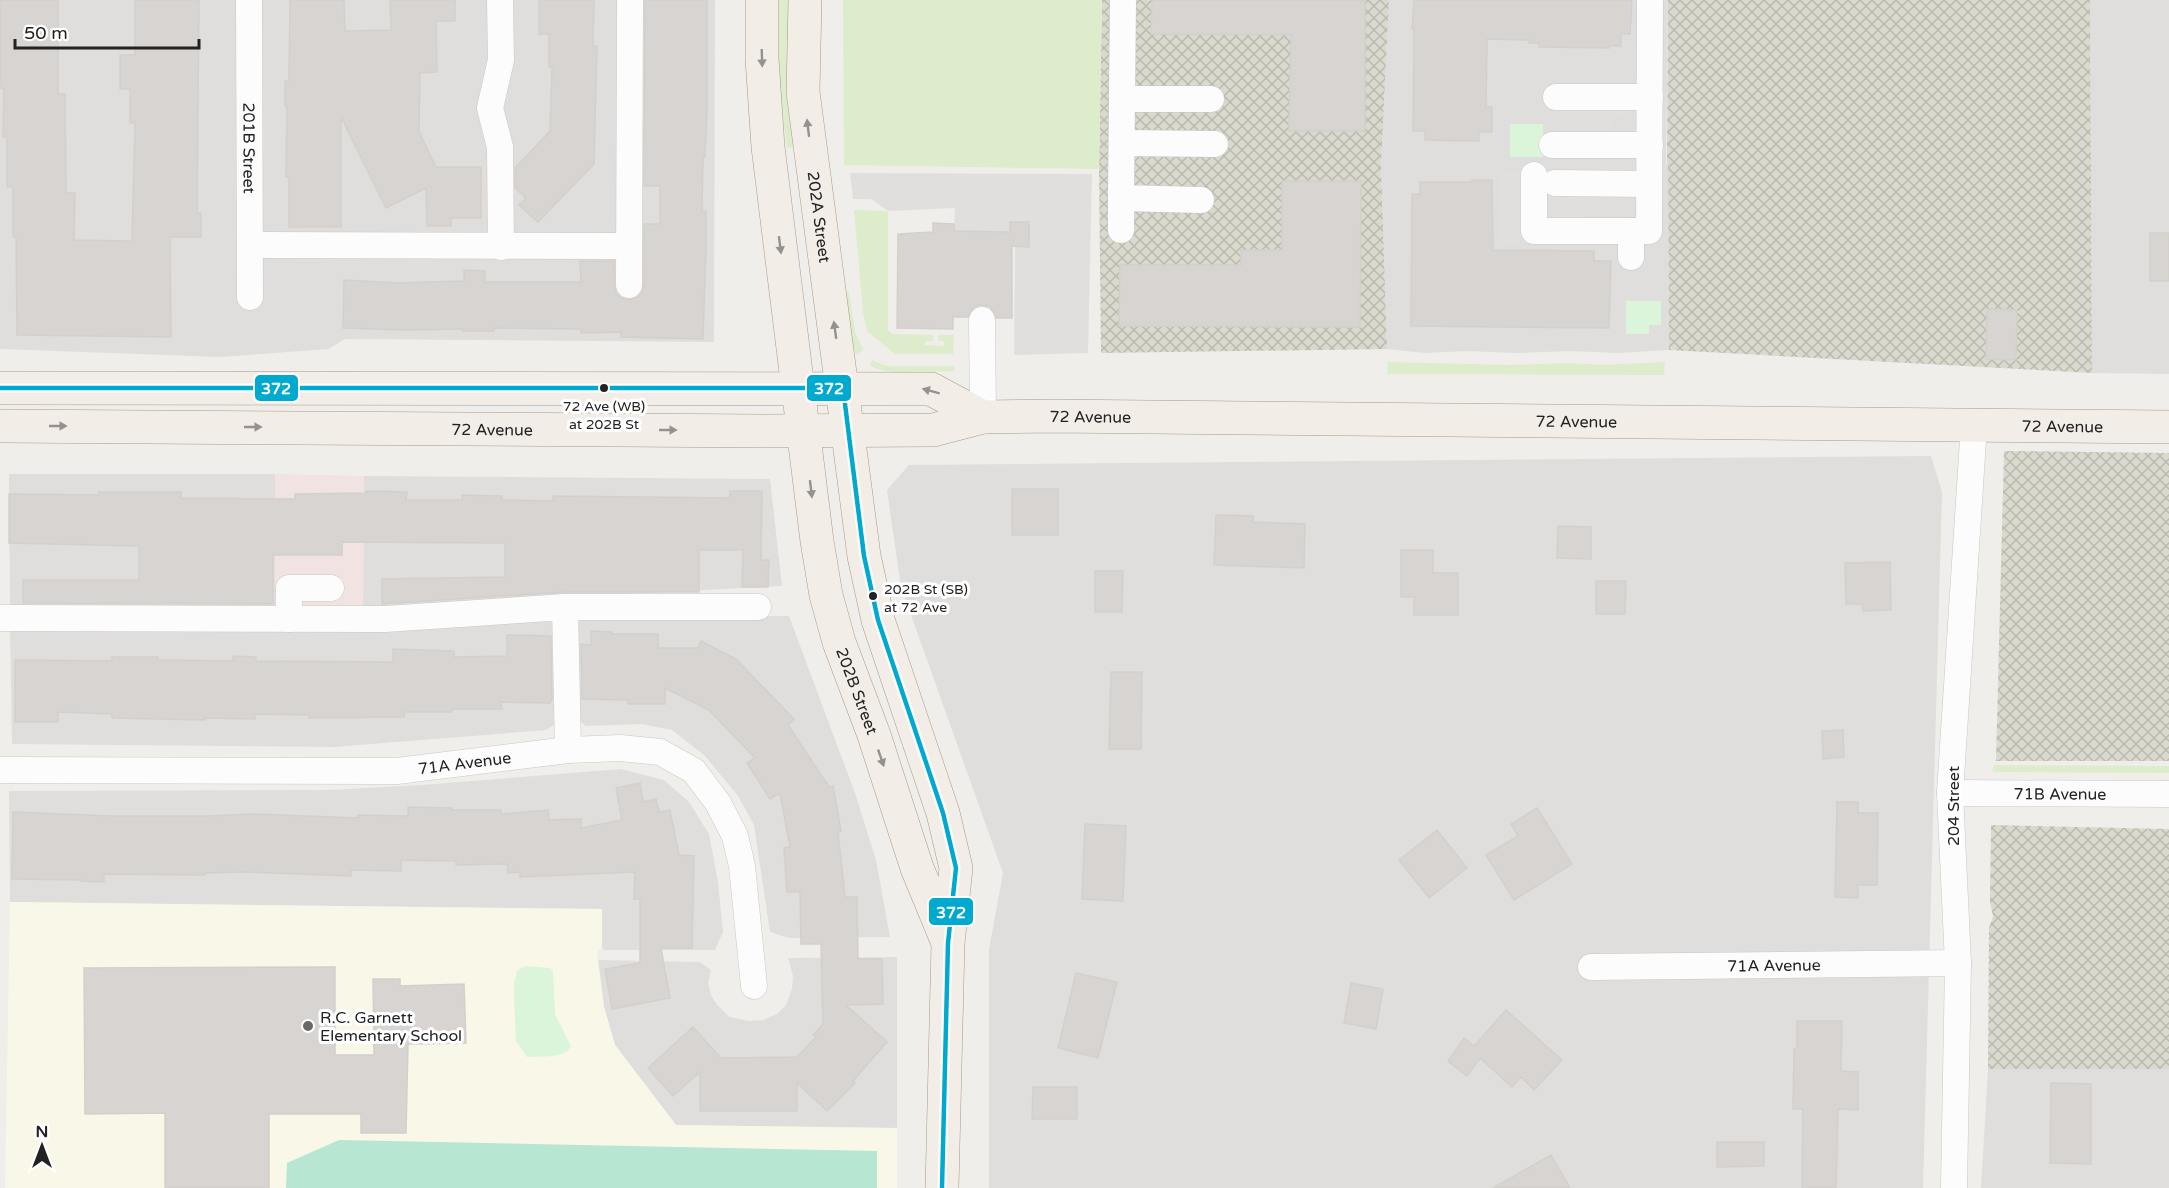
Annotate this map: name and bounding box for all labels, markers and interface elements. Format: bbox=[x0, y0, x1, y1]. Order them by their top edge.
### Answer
scale bar bbox=[15, 12, 200, 50]
text: 50 m bbox=[24, 22, 68, 44]
one-way arrow bbox=[758, 49, 767, 68]
street label: 201B Street bbox=[238, 102, 259, 194]
one-way arrow bbox=[803, 119, 813, 138]
street label: 202A Street bbox=[803, 170, 834, 264]
one-way arrow bbox=[776, 236, 785, 255]
one-way arrow bbox=[830, 321, 839, 340]
line badge: 372 bbox=[254, 374, 299, 402]
line badge: 372 bbox=[806, 374, 852, 402]
text: 372 bbox=[261, 379, 291, 399]
text: 372 bbox=[814, 379, 844, 399]
marker: 72 Ave (WB) at 202B St bbox=[598, 382, 610, 394]
one-way arrow bbox=[922, 386, 940, 396]
place label: 72 Ave (WB) at 202B St bbox=[563, 398, 645, 433]
street label: 72 Avenue bbox=[1049, 407, 1131, 428]
street label: 72 Avenue bbox=[1535, 412, 1617, 433]
street label: 72 Avenue bbox=[2021, 417, 2103, 437]
street label: 72 Avenue bbox=[451, 420, 533, 440]
one-way arrow bbox=[49, 421, 68, 431]
one-way arrow bbox=[244, 422, 263, 432]
one-way arrow bbox=[659, 425, 678, 435]
one-way arrow bbox=[806, 480, 816, 499]
place label: 202B St (SB) at 72 Ave bbox=[884, 581, 968, 616]
marker: 202B St (SB) at 72 Ave bbox=[867, 590, 879, 602]
street label: 202B Street bbox=[831, 645, 882, 737]
street label: 71A Avenue bbox=[417, 748, 512, 779]
one-way arrow bbox=[877, 749, 887, 767]
street label: 204 Street bbox=[1944, 766, 1964, 846]
street label: 71B Avenue bbox=[2014, 784, 2106, 805]
line badge: 372 bbox=[928, 897, 974, 926]
text: 372 bbox=[936, 903, 966, 923]
street label: 71A Avenue bbox=[1727, 955, 1821, 977]
place label: R.C. Garnett Elementary School bbox=[320, 1008, 462, 1046]
marker: R.C. Garnett Elementary School bbox=[301, 1019, 315, 1033]
north arrow bbox=[12, 1116, 72, 1176]
text: N bbox=[36, 1122, 48, 1142]

